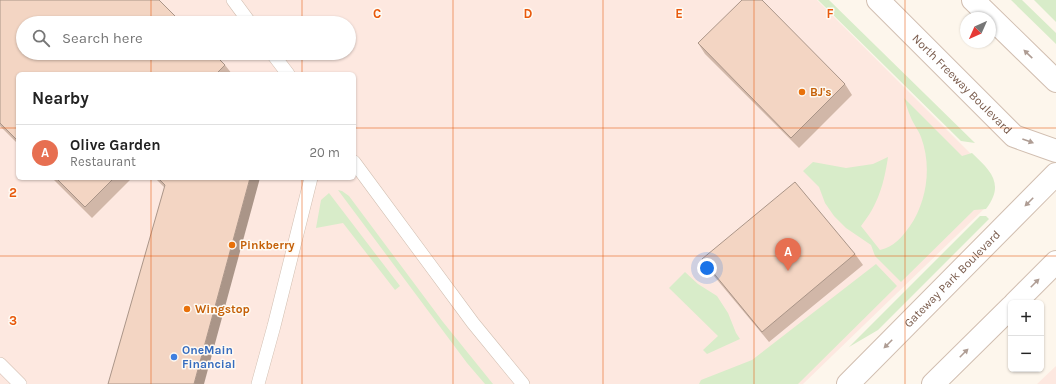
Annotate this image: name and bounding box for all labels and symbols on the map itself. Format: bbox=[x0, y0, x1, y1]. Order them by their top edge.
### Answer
text: C bbox=[373, 6, 381, 21]
text: D bbox=[524, 6, 533, 21]
text: E bbox=[675, 6, 683, 21]
text: F bbox=[826, 6, 834, 21]
north arrow bbox=[960, 12, 996, 48]
street label: North Freeway Boulevard bbox=[909, 31, 1015, 137]
one-way arrow bbox=[1023, 49, 1033, 59]
place label: BJ's bbox=[810, 85, 832, 99]
marker: BJ's bbox=[797, 87, 807, 97]
one-way arrow bbox=[1023, 138, 1035, 144]
text: 2 bbox=[9, 185, 17, 200]
one-way arrow bbox=[1024, 197, 1033, 207]
street label: Gateway Park Boulevard bbox=[901, 227, 1003, 330]
place label: Pinkberry bbox=[240, 238, 295, 252]
pin: A bbox=[775, 238, 801, 271]
marker: Pinkberry bbox=[227, 240, 237, 250]
your location bbox=[697, 258, 717, 278]
one-way arrow bbox=[1030, 278, 1040, 288]
place label: Wingstop bbox=[195, 302, 250, 316]
marker: Wingstop bbox=[182, 304, 192, 314]
text: 3 bbox=[9, 313, 17, 328]
one-way arrow bbox=[883, 339, 893, 349]
place label: OneMain Financial bbox=[182, 343, 235, 371]
one-way arrow bbox=[959, 348, 969, 358]
marker: OneMain Financial bbox=[169, 352, 179, 362]

